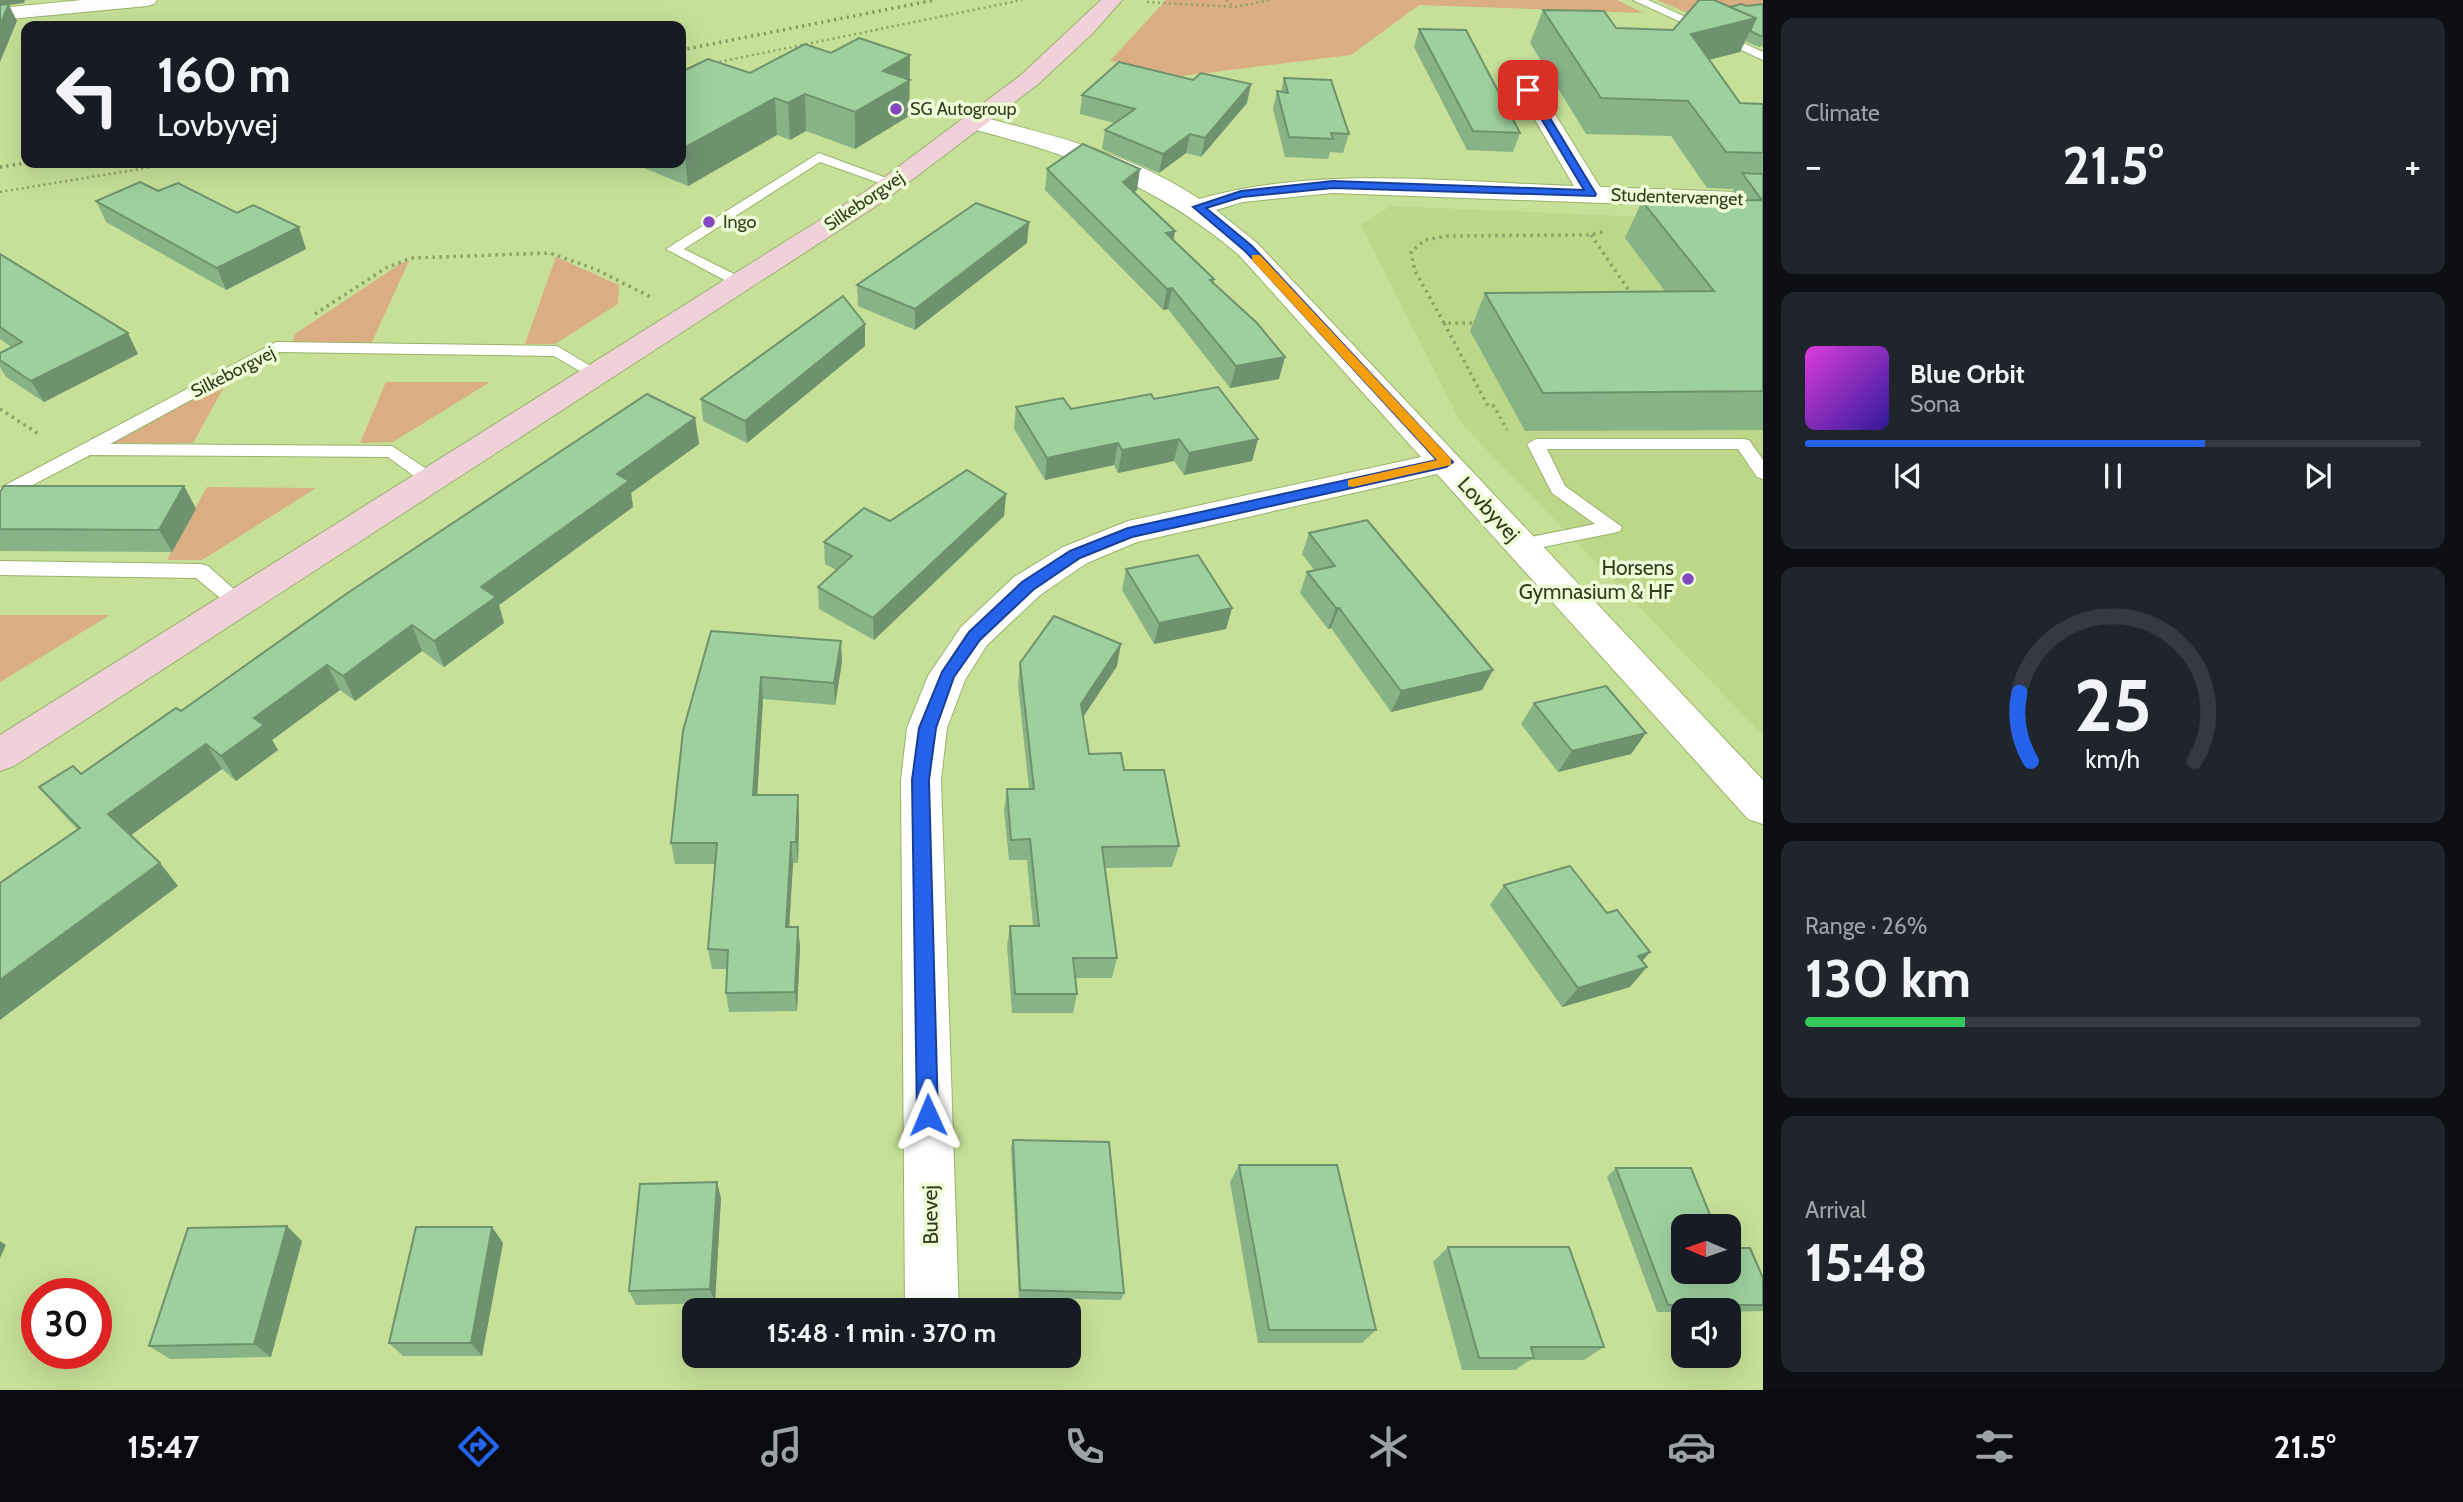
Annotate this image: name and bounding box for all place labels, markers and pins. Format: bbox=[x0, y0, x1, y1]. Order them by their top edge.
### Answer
pin bbox=[1498, 60, 1558, 120]
place label: SG Autogroup bbox=[910, 98, 1017, 120]
marker: SG Autogroup bbox=[888, 101, 904, 117]
place label: Ingo bbox=[723, 211, 756, 233]
marker: Ingo bbox=[701, 214, 717, 230]
place label: Horsens Gymnasium & HF bbox=[1519, 555, 1674, 604]
marker: Horsens Gymnasium & HF bbox=[1680, 571, 1696, 587]

